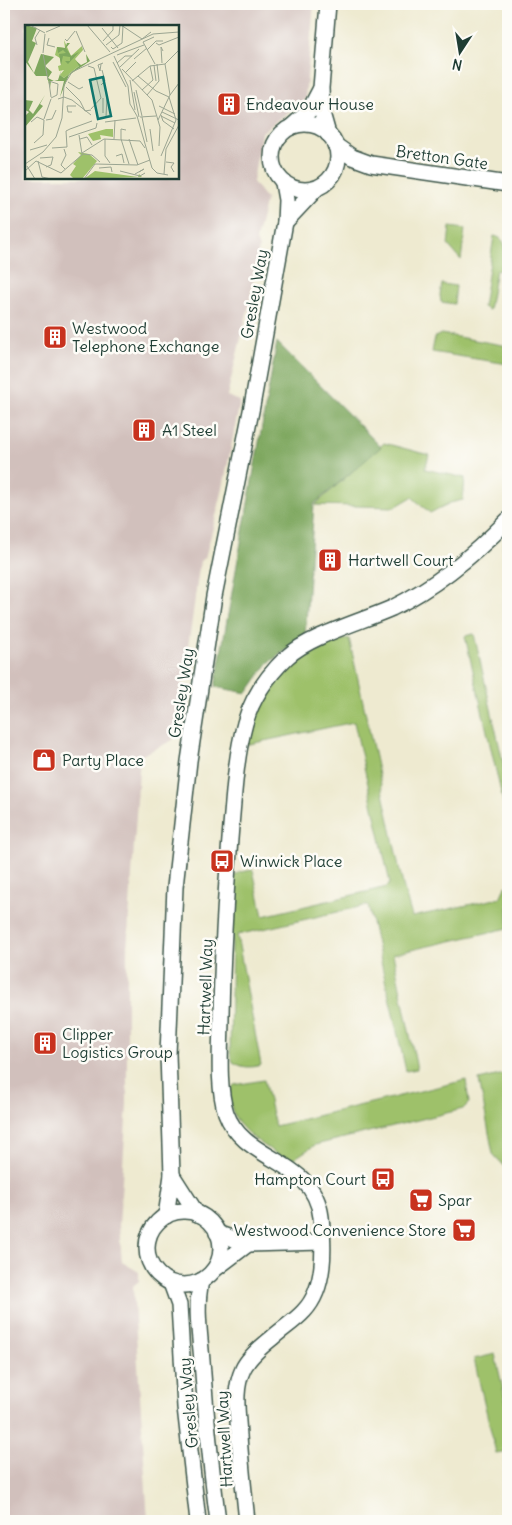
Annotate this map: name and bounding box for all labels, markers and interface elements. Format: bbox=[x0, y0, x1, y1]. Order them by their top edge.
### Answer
inset map bbox=[25, 25, 179, 179]
north arrow bbox=[434, 28, 484, 78]
text: N bbox=[451, 55, 464, 75]
building icon: Endeavour House bbox=[216, 91, 242, 117]
place label: Endeavour House bbox=[246, 94, 374, 114]
street label: Bretton Gate bbox=[395, 141, 489, 173]
street label: Gresley Way bbox=[236, 248, 272, 340]
place label: Westwood Telephone Exchange bbox=[72, 318, 219, 356]
building icon: Westwood Telephone Exchange bbox=[42, 324, 68, 350]
building icon: A1 Steel bbox=[131, 417, 157, 443]
place label: A1 Steel bbox=[162, 420, 217, 440]
building icon: Hartwell Court bbox=[317, 547, 343, 573]
place label: Hartwell Court bbox=[348, 550, 454, 570]
street label: Gresley Way bbox=[164, 647, 198, 739]
shop icon: Party Place bbox=[31, 747, 57, 773]
place label: Party Place bbox=[62, 750, 144, 770]
bus stop icon: Winwick Place bbox=[209, 848, 235, 874]
place label: Winwick Place bbox=[240, 851, 342, 871]
street label: Hartwell Way bbox=[193, 938, 217, 1036]
place label: Clipper Logistics Group bbox=[62, 1024, 173, 1062]
building icon: Clipper Logistics Group bbox=[32, 1030, 58, 1056]
bus stop icon: Hampton Court bbox=[370, 1166, 396, 1192]
place label: Hampton Court bbox=[254, 1169, 367, 1189]
supermarket icon: Spar bbox=[408, 1187, 434, 1213]
place label: Spar bbox=[438, 1190, 472, 1210]
supermarket icon: Westwood Convenience Store bbox=[451, 1217, 477, 1243]
place label: Westwood Convenience Store bbox=[233, 1220, 446, 1240]
street label: Gresley Way bbox=[174, 1357, 202, 1449]
street label: Hartwell Way bbox=[211, 1390, 237, 1488]

